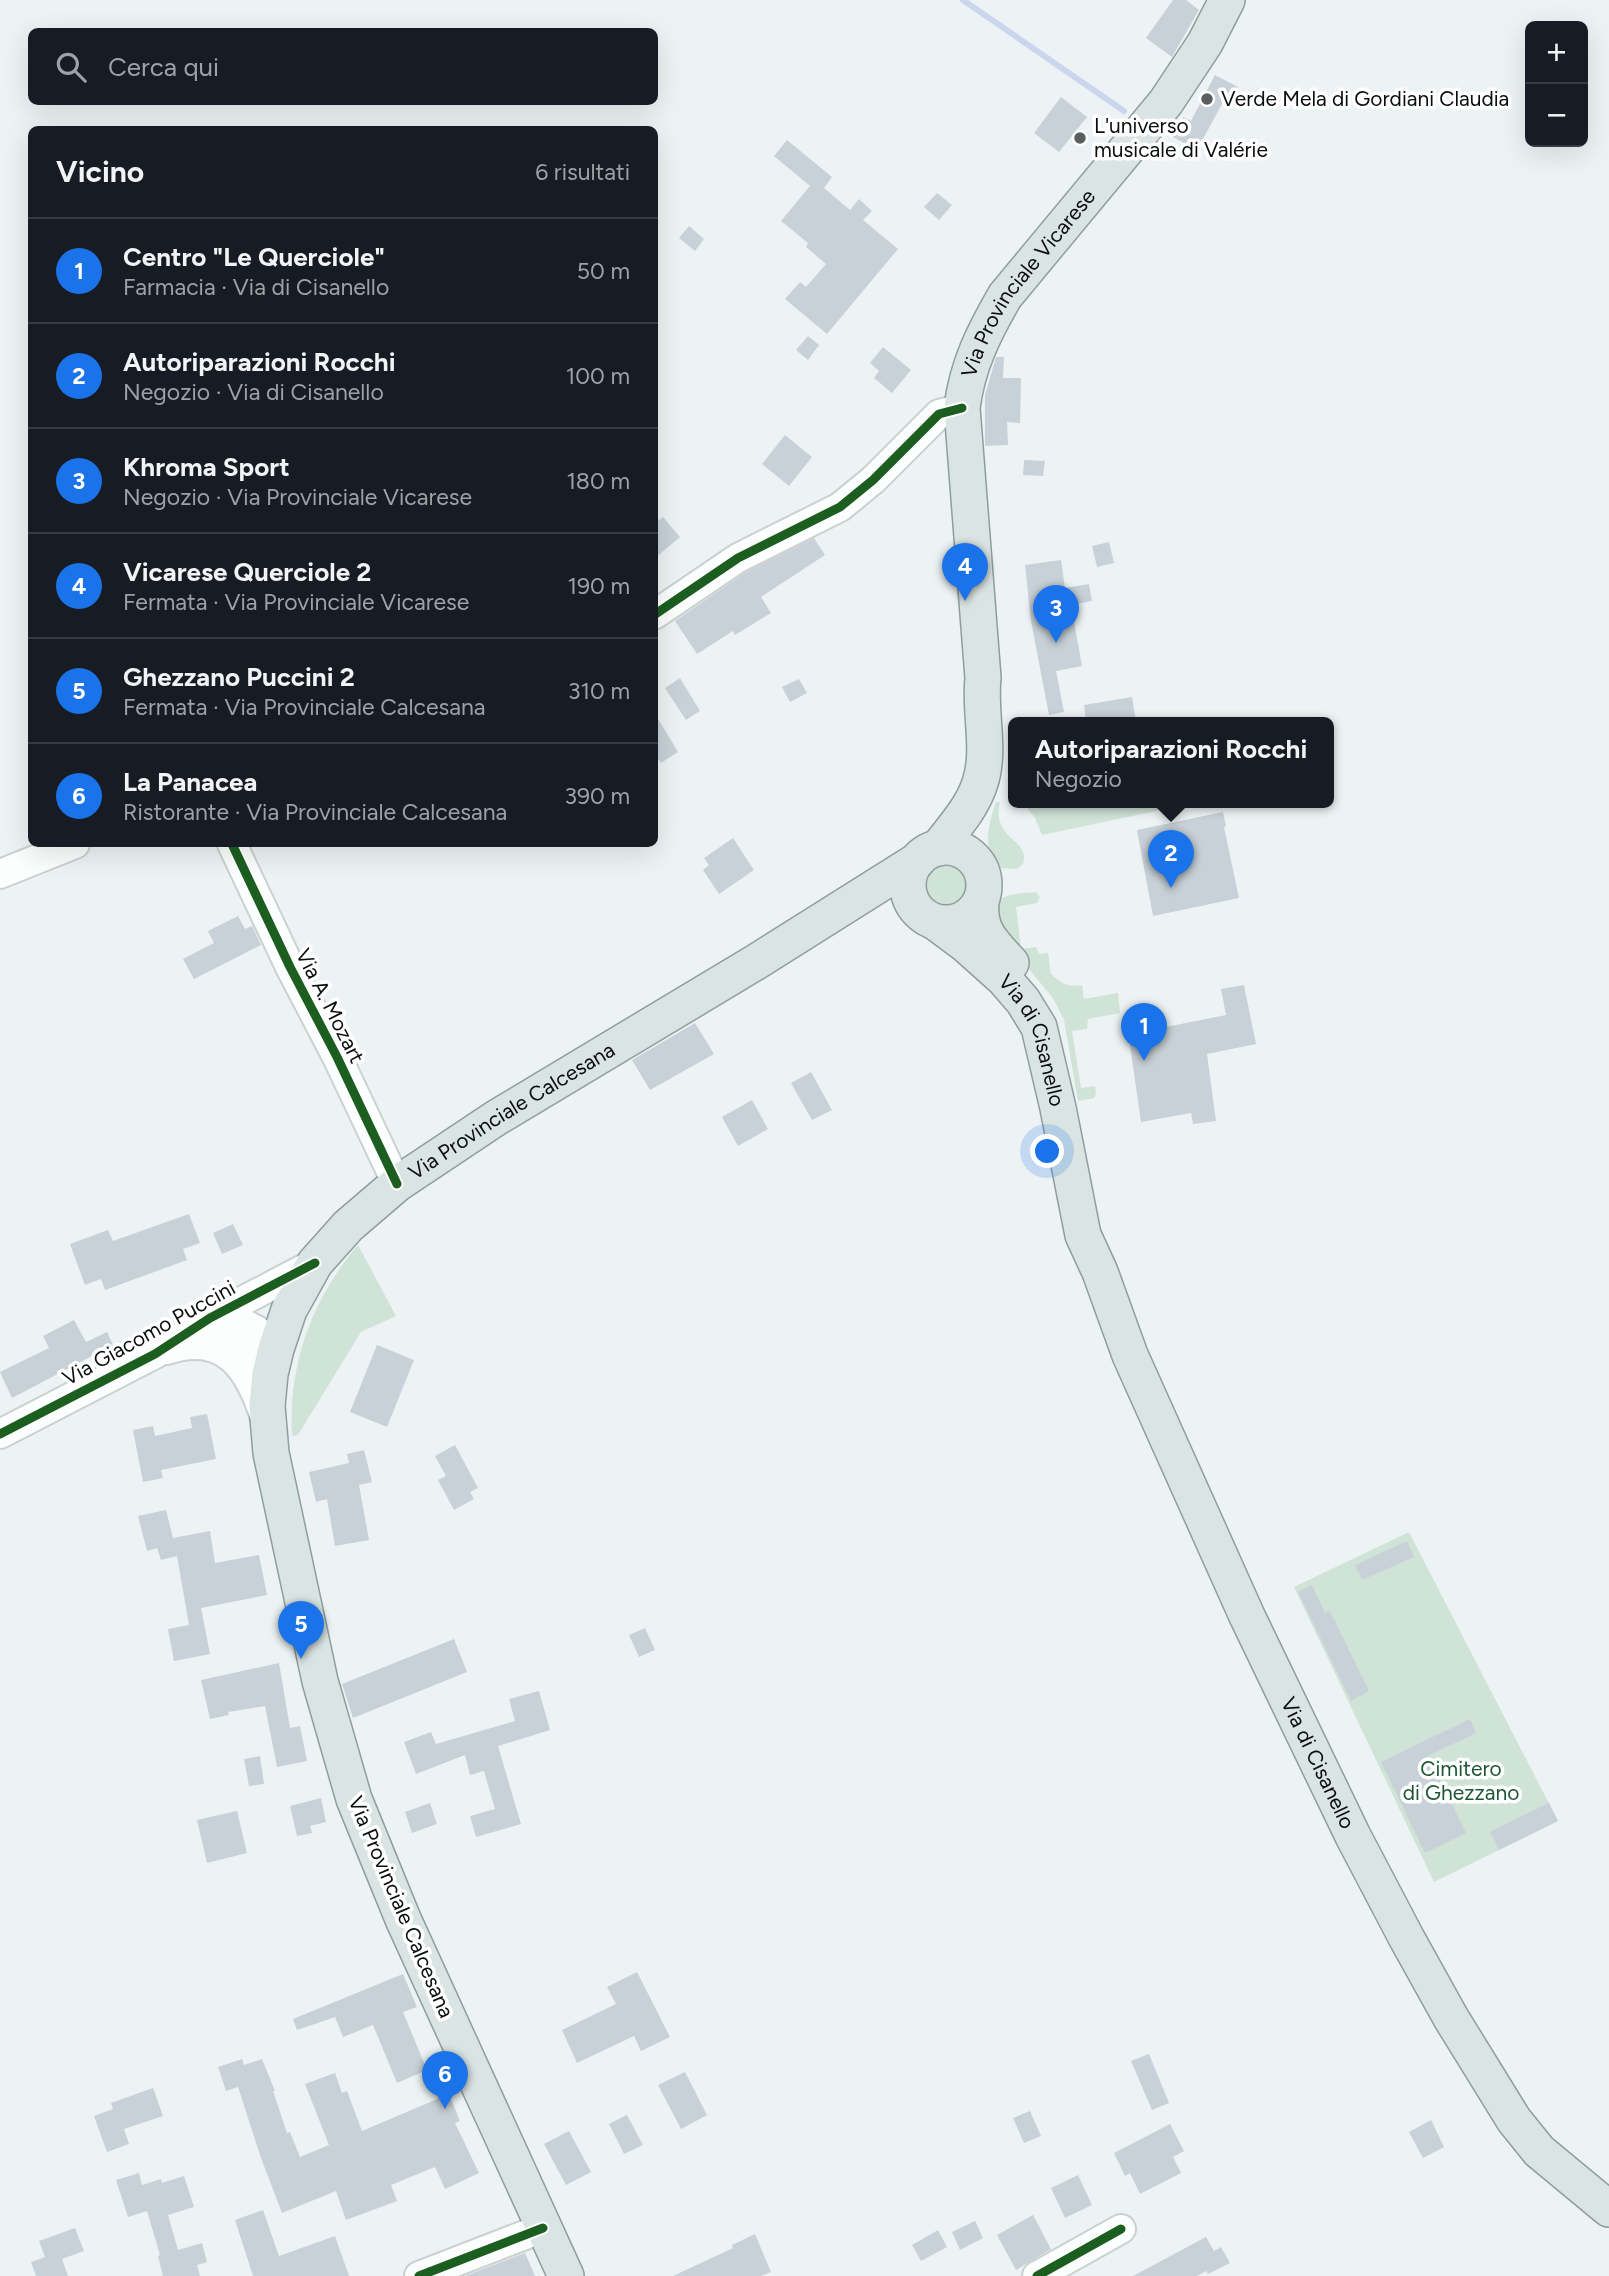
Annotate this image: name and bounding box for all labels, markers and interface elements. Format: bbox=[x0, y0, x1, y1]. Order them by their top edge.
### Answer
map controls bbox=[1525, 21, 1588, 147]
button: + bbox=[1525, 21, 1588, 84]
search box bbox=[28, 28, 658, 105]
icon: search bbox=[52, 48, 90, 86]
text: Cerca qui bbox=[108, 51, 219, 83]
button: − bbox=[1525, 84, 1588, 147]
place label: Verde Mela di Gordiani Claudia bbox=[1221, 86, 1509, 111]
marker: Verde Mela di Gordiani Claudia bbox=[1199, 91, 1215, 107]
place label: L'universo musicale di Valérie bbox=[1094, 113, 1268, 162]
marker: L'universo musicale di Valérie bbox=[1072, 130, 1088, 146]
text: Vicino bbox=[56, 153, 144, 190]
text: 6 risultati bbox=[535, 158, 630, 186]
street label: Via Provinciale Vicarese bbox=[956, 184, 1100, 380]
text: Centro "Le Querciole" bbox=[123, 241, 385, 273]
text: 1 bbox=[74, 257, 84, 285]
text: 50 m bbox=[577, 257, 630, 285]
text: Farmacia · Via di Cisanello bbox=[123, 273, 389, 301]
text: Autoriparazioni Rocchi bbox=[123, 346, 396, 378]
text: 2 bbox=[72, 362, 86, 390]
text: 100 m bbox=[566, 362, 630, 390]
text: Negozio · Via di Cisanello bbox=[123, 378, 384, 406]
text: Khroma Sport bbox=[123, 451, 290, 483]
text: 3 bbox=[73, 467, 85, 495]
text: 180 m bbox=[566, 467, 630, 495]
text: Negozio · Via Provinciale Vicarese bbox=[123, 483, 472, 511]
pin: 4 bbox=[942, 543, 988, 601]
text: Vicarese Querciole 2 bbox=[123, 556, 371, 588]
text: 4 bbox=[72, 572, 86, 600]
text: 190 m bbox=[567, 572, 630, 600]
pin: 3 bbox=[1033, 585, 1079, 643]
text: Fermata · Via Provinciale Vicarese bbox=[123, 588, 469, 616]
text: Ghezzano Puccini 2 bbox=[123, 661, 355, 693]
text: 5 bbox=[72, 677, 86, 705]
text: 310 m bbox=[568, 677, 630, 705]
text: Fermata · Via Provinciale Calcesana bbox=[123, 693, 486, 721]
popup bbox=[1008, 717, 1334, 808]
text: Autoriparazioni Rocchi bbox=[1035, 733, 1307, 765]
text: Negozio bbox=[1035, 765, 1122, 793]
text: La Panacea bbox=[123, 766, 257, 798]
text: 6 bbox=[72, 782, 86, 810]
text: 390 m bbox=[564, 782, 630, 810]
text: Ristorante · Via Provinciale Calcesana bbox=[123, 798, 507, 826]
pin: 2 bbox=[1148, 830, 1194, 888]
street label: Via A. Mozart bbox=[291, 944, 370, 1067]
street label: Via di Cisanello bbox=[994, 969, 1070, 1109]
pin: 1 bbox=[1121, 1003, 1167, 1061]
street label: Via Provinciale Calcesana bbox=[404, 1037, 619, 1185]
your location bbox=[1030, 1134, 1064, 1168]
street label: Via Giacomo Puccini bbox=[58, 1275, 239, 1390]
pin: 5 bbox=[278, 1601, 324, 1659]
street label: Via di Cisanello bbox=[1276, 1693, 1361, 1833]
park label: Cimitero di Ghezzano bbox=[1403, 1756, 1519, 1805]
street label: Via Provinciale Calcesana bbox=[343, 1792, 460, 2021]
pin: 6 bbox=[422, 2051, 468, 2109]

